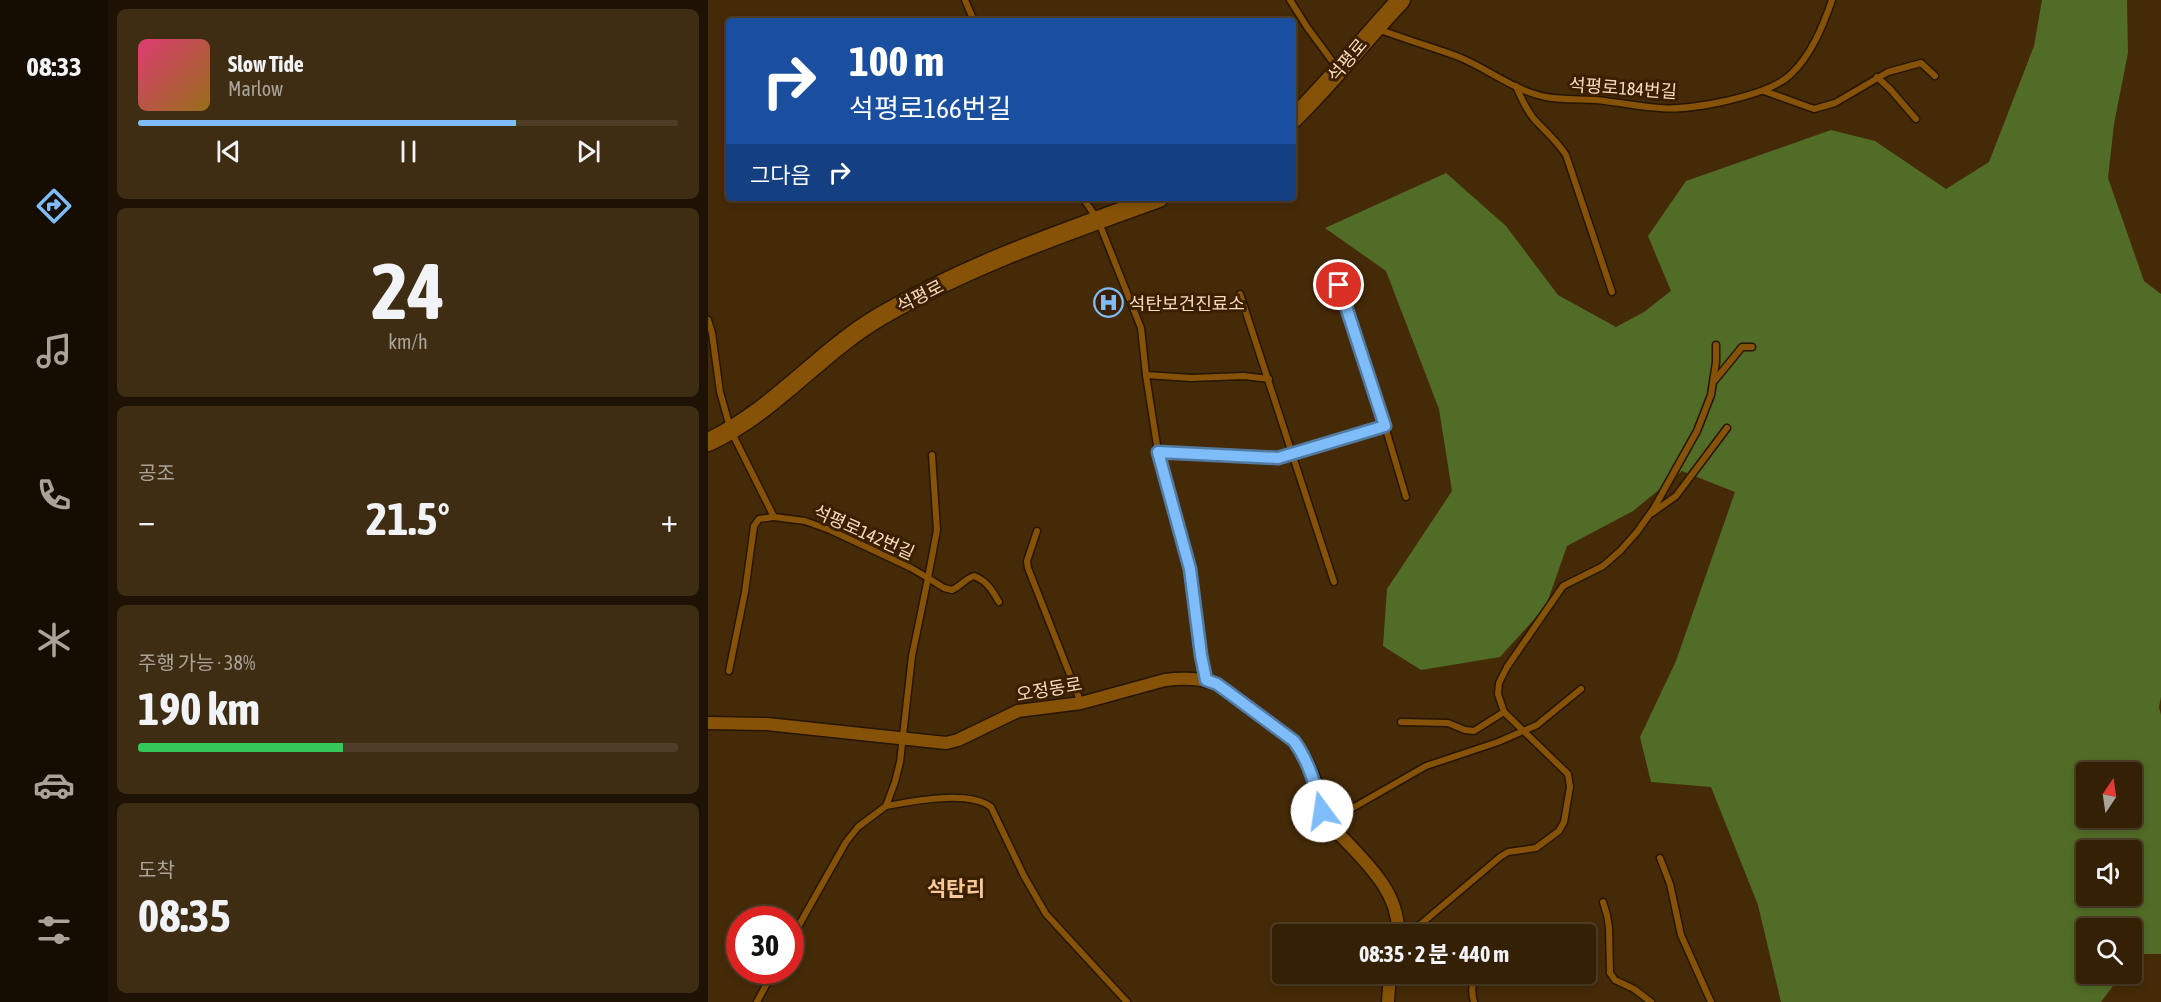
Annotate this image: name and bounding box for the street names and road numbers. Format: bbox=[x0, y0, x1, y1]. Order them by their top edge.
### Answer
street label: 석평로 bbox=[1323, 34, 1371, 86]
street label: 석평로184번길 bbox=[1568, 74, 1678, 102]
street label: 석평로 bbox=[893, 275, 947, 317]
street label: 석평로142번길 bbox=[810, 500, 918, 564]
street label: 오정동로 bbox=[1015, 673, 1083, 705]

